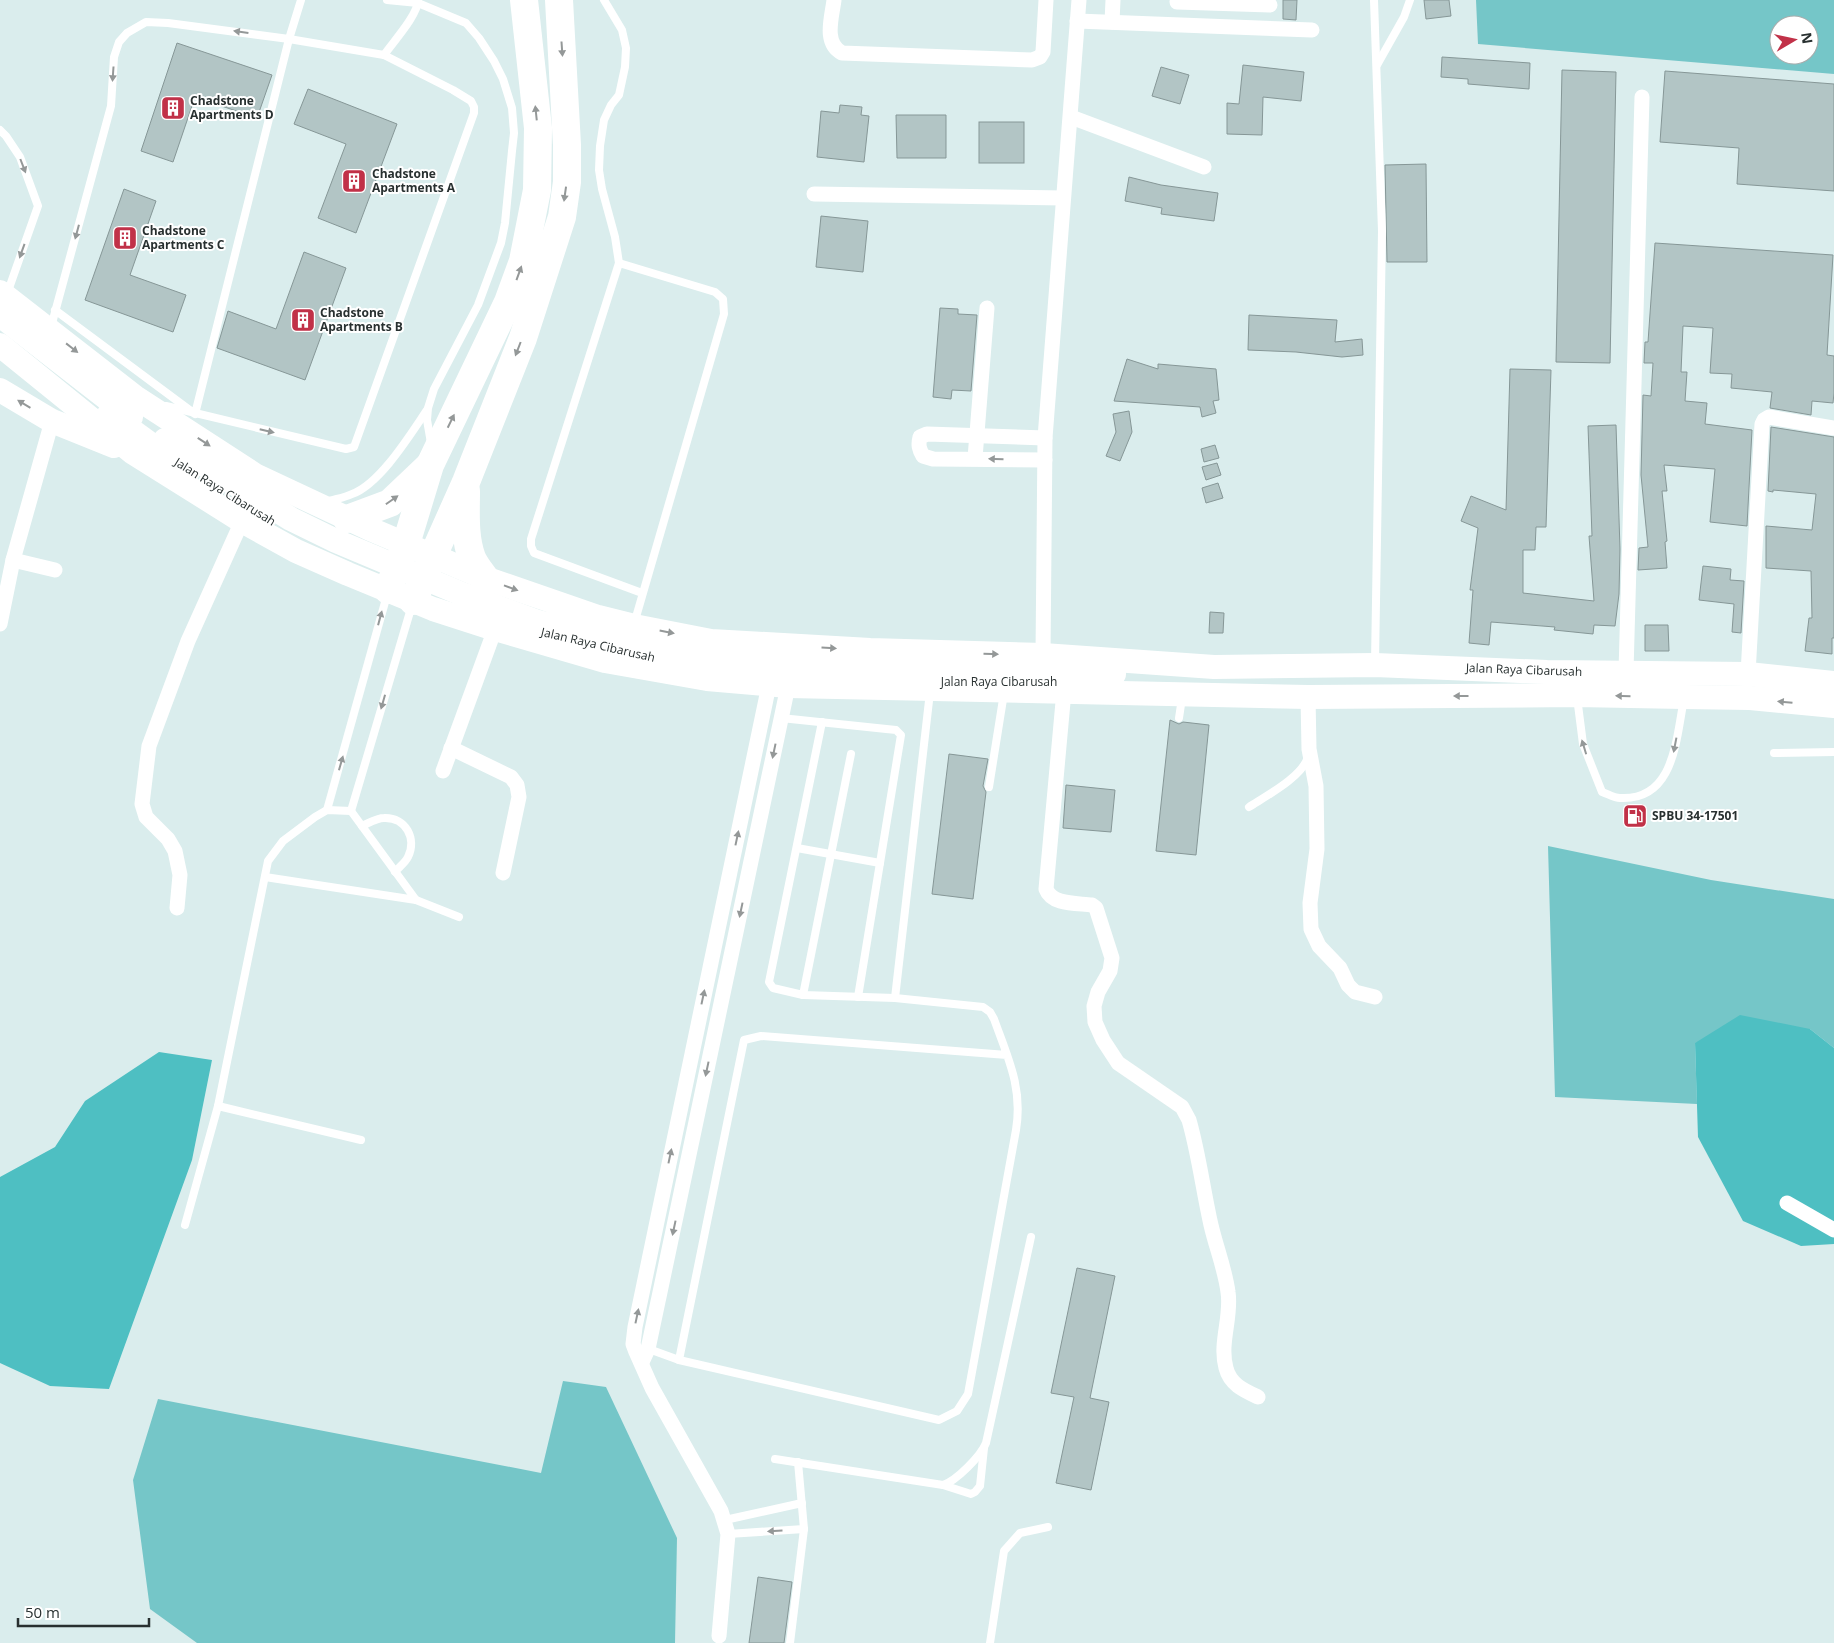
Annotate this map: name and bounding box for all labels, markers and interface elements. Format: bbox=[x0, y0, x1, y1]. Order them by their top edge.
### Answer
north arrow bbox=[1769, 15, 1819, 65]
one-way arrow bbox=[232, 28, 248, 36]
text: N bbox=[1797, 31, 1818, 45]
one-way arrow bbox=[559, 41, 567, 57]
one-way arrow bbox=[108, 66, 116, 82]
place label: Chadstone Apartments D bbox=[190, 92, 274, 123]
building icon: Chadstone Apartments D bbox=[160, 95, 186, 121]
one-way arrow bbox=[532, 105, 540, 121]
one-way arrow bbox=[19, 159, 27, 174]
place label: Chadstone Apartments A bbox=[372, 165, 456, 196]
building icon: Chadstone Apartments A bbox=[341, 168, 367, 194]
one-way arrow bbox=[561, 186, 569, 202]
place label: Chadstone Apartments C bbox=[142, 222, 225, 253]
one-way arrow bbox=[72, 224, 80, 239]
building icon: Chadstone Apartments C bbox=[112, 225, 138, 251]
one-way arrow bbox=[18, 244, 25, 259]
one-way arrow bbox=[515, 265, 523, 280]
place label: Chadstone Apartments B bbox=[320, 304, 403, 335]
building icon: Chadstone Apartments B bbox=[290, 307, 316, 333]
one-way arrow bbox=[514, 342, 522, 357]
one-way arrow bbox=[65, 343, 79, 353]
one-way arrow bbox=[17, 399, 31, 408]
one-way arrow bbox=[447, 414, 455, 428]
one-way arrow bbox=[260, 427, 275, 435]
one-way arrow bbox=[198, 438, 211, 447]
street label: Jalan Raya Cibarusah bbox=[170, 453, 279, 530]
one-way arrow bbox=[988, 455, 1004, 463]
one-way arrow bbox=[385, 495, 399, 505]
one-way arrow bbox=[504, 585, 519, 592]
one-way arrow bbox=[377, 611, 385, 626]
street label: Jalan Raya Cibarusah bbox=[538, 623, 657, 666]
one-way arrow bbox=[660, 629, 676, 637]
one-way arrow bbox=[821, 645, 837, 653]
one-way arrow bbox=[983, 650, 999, 658]
street label: Jalan Raya Cibarusah bbox=[1464, 659, 1583, 680]
street label: Jalan Raya Cibarusah bbox=[940, 673, 1057, 690]
one-way arrow bbox=[1452, 692, 1468, 700]
one-way arrow bbox=[1615, 692, 1631, 700]
one-way arrow bbox=[378, 694, 386, 709]
one-way arrow bbox=[1777, 697, 1793, 705]
one-way arrow bbox=[1671, 737, 1679, 752]
one-way arrow bbox=[1580, 739, 1588, 754]
one-way arrow bbox=[770, 744, 778, 760]
one-way arrow bbox=[337, 755, 345, 770]
fuel station icon: SPBU 34-17501 bbox=[1622, 803, 1648, 829]
place label: SPBU 34-17501 bbox=[1652, 807, 1738, 824]
one-way arrow bbox=[733, 830, 741, 846]
one-way arrow bbox=[737, 903, 745, 918]
one-way arrow bbox=[700, 989, 708, 1005]
one-way arrow bbox=[703, 1062, 711, 1077]
one-way arrow bbox=[667, 1148, 675, 1164]
one-way arrow bbox=[670, 1221, 678, 1236]
one-way arrow bbox=[633, 1308, 641, 1323]
one-way arrow bbox=[767, 1528, 783, 1536]
scale bar bbox=[18, 1596, 149, 1628]
text: 50 m bbox=[25, 1602, 60, 1622]

